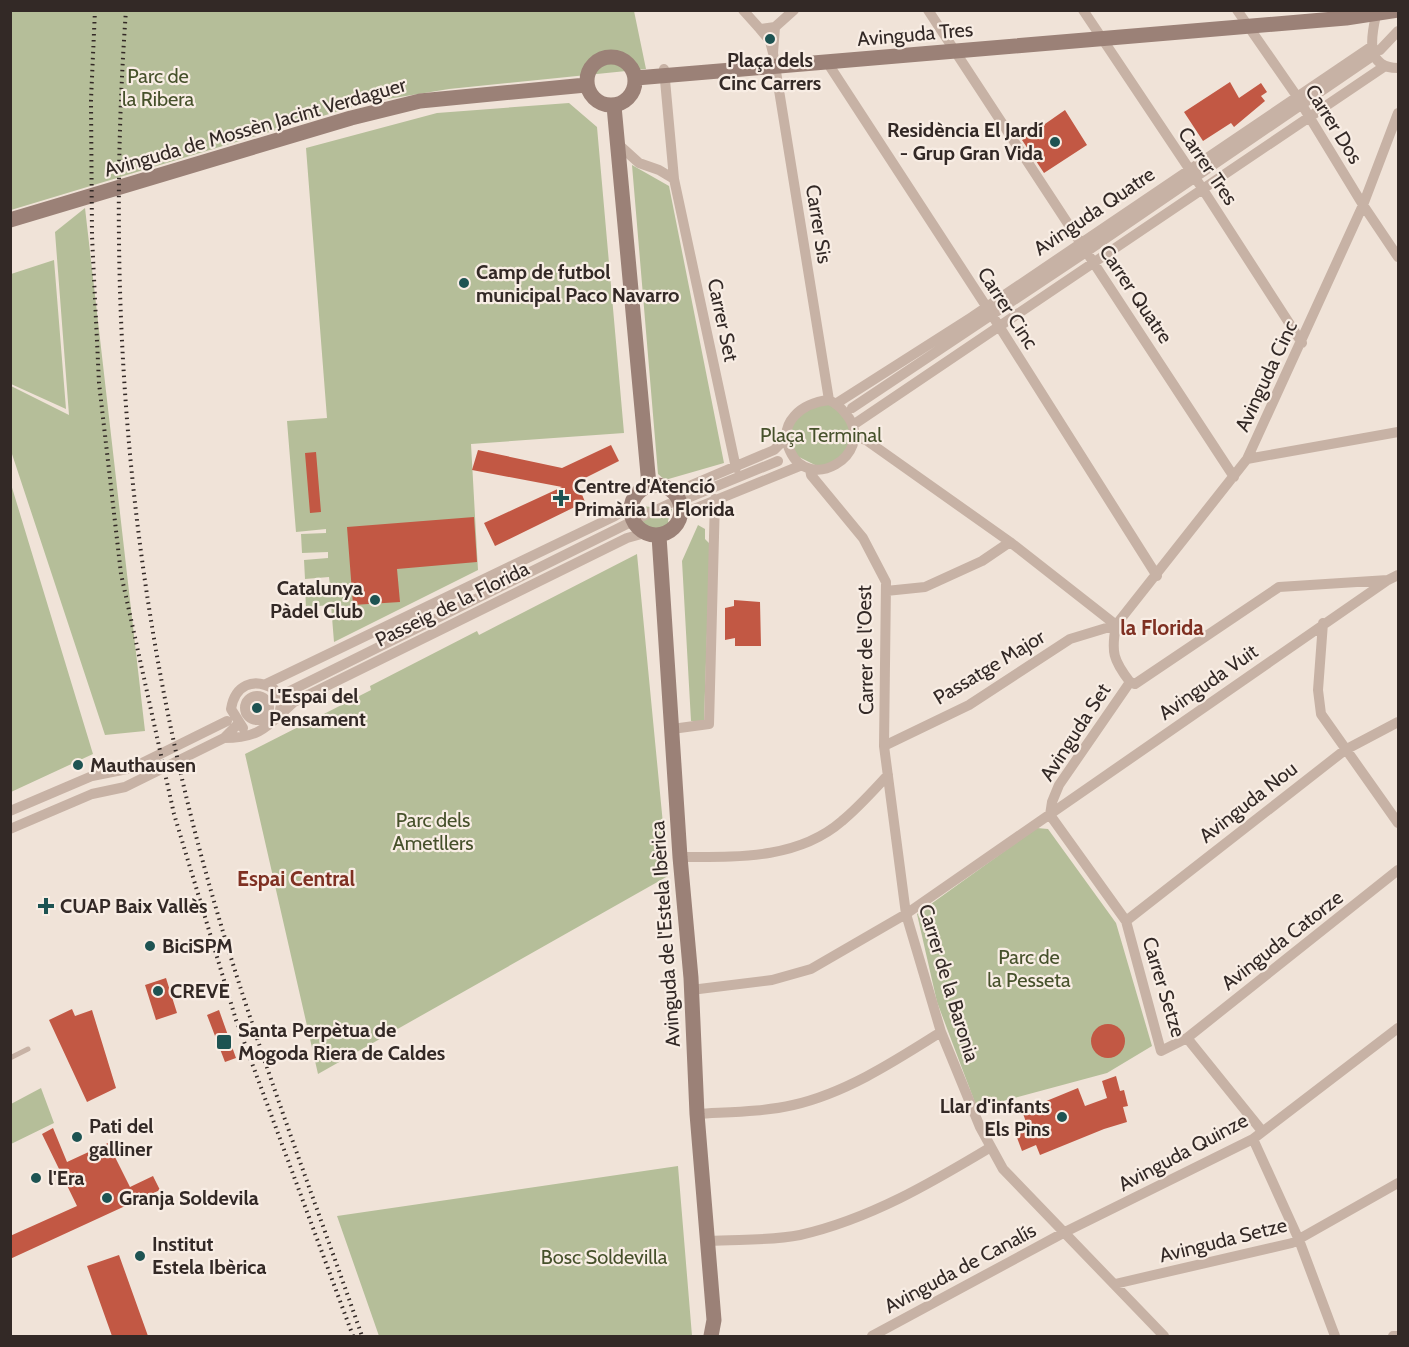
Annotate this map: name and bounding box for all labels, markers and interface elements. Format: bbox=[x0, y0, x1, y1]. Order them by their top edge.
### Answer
street label: Avinguda Tres bbox=[856, 17, 974, 51]
marker: Plaça dels Cinc Carrers bbox=[763, 32, 777, 46]
place label: Plaça dels Cinc Carrers bbox=[719, 48, 821, 95]
park label: Parc de la Ribera bbox=[122, 64, 194, 111]
street label: Avinguda de Mossèn Jacint Verdaguer bbox=[101, 72, 409, 182]
street label: Carrer Dos bbox=[1300, 80, 1368, 168]
place label: Residència El Jardí - Grup Gran Vida bbox=[887, 118, 1043, 165]
street label: Carrer Tres bbox=[1173, 122, 1243, 210]
marker: Residència El Jardí - Grup Gran Vida bbox=[1048, 135, 1062, 149]
street label: Avinguda Quatre bbox=[1029, 162, 1159, 260]
street label: Carrer Sis bbox=[801, 183, 837, 265]
street label: Carrer Quatre bbox=[1094, 240, 1178, 348]
place label: Camp de futbol municipal Paco Navarro bbox=[476, 260, 680, 307]
street label: Carrer Cinc bbox=[973, 263, 1043, 353]
marker: Camp de futbol municipal Paco Navarro bbox=[457, 276, 471, 290]
street label: Carrer Set bbox=[703, 276, 744, 364]
street label: Avinguda Cinc bbox=[1230, 317, 1302, 435]
park label: Plaça Terminal bbox=[760, 423, 882, 447]
place label: Centre d'Atenció Primària La Florida bbox=[574, 474, 735, 521]
marker: Centre d'Atenció Primària La Florida bbox=[552, 489, 570, 507]
street label: Passeig de la Florida bbox=[371, 556, 533, 652]
place label: Catalunya Pàdel Club bbox=[270, 576, 363, 623]
street label: Carrer de l'Oest bbox=[852, 585, 878, 715]
marker: Catalunya Pàdel Club bbox=[368, 593, 382, 607]
district label: la Florida bbox=[1120, 615, 1204, 640]
street label: Passatge Major bbox=[929, 624, 1050, 710]
street label: Avinguda Vuit bbox=[1154, 639, 1262, 725]
street label: Avinguda Set bbox=[1035, 679, 1115, 785]
place label: L'Espai del Pensament bbox=[269, 684, 366, 731]
marker: L'Espai del Pensament bbox=[250, 701, 264, 715]
place label: Mauthausen bbox=[90, 753, 196, 777]
street label: Avinguda Nou bbox=[1194, 756, 1302, 848]
marker: Mauthausen bbox=[71, 758, 85, 772]
park label: Parc dels Ametllers bbox=[392, 808, 474, 855]
street label: Avinguda de l'Estela Ibèrica bbox=[645, 820, 685, 1048]
district label: Espai Central bbox=[237, 866, 355, 891]
street label: Avinguda Catorze bbox=[1216, 885, 1348, 995]
place label: CUAP Baix Vallès bbox=[60, 894, 207, 918]
marker: CUAP Baix Vallès bbox=[37, 897, 55, 915]
street label: Carrer de la Baronia bbox=[914, 901, 985, 1065]
place label: BiciSPM bbox=[162, 934, 233, 958]
street label: Carrer Setze bbox=[1137, 934, 1191, 1040]
marker: BiciSPM bbox=[143, 939, 157, 953]
park label: Parc de la Pesseta bbox=[987, 945, 1071, 992]
place label: CREVE bbox=[170, 979, 230, 1003]
marker: CREVE bbox=[151, 984, 165, 998]
place label: Santa Perpètua de Mogoda Riera de Caldes bbox=[238, 1018, 445, 1065]
marker: Santa Perpètua de Mogoda Riera de Caldes bbox=[215, 1033, 233, 1051]
place label: Llar d'infants Els Pins bbox=[940, 1094, 1050, 1141]
street label: Avinguda Quinze bbox=[1114, 1108, 1252, 1196]
marker: Llar d'infants Els Pins bbox=[1055, 1110, 1069, 1124]
place label: Pati del galliner bbox=[89, 1114, 154, 1161]
marker: Pati del galliner bbox=[70, 1130, 84, 1144]
place label: l'Era bbox=[48, 1166, 85, 1190]
marker: l'Era bbox=[29, 1171, 43, 1185]
place label: Granja Soldevila bbox=[119, 1186, 259, 1210]
marker: Granja Soldevila bbox=[100, 1191, 114, 1205]
street label: Avinguda Setze bbox=[1157, 1213, 1289, 1267]
street label: Avinguda de Canalís bbox=[880, 1218, 1040, 1318]
place label: Institut Estela Ibèrica bbox=[152, 1232, 266, 1279]
park label: Bosc Soldevilla bbox=[541, 1245, 668, 1269]
marker: Institut Estela Ibèrica bbox=[133, 1249, 147, 1263]

